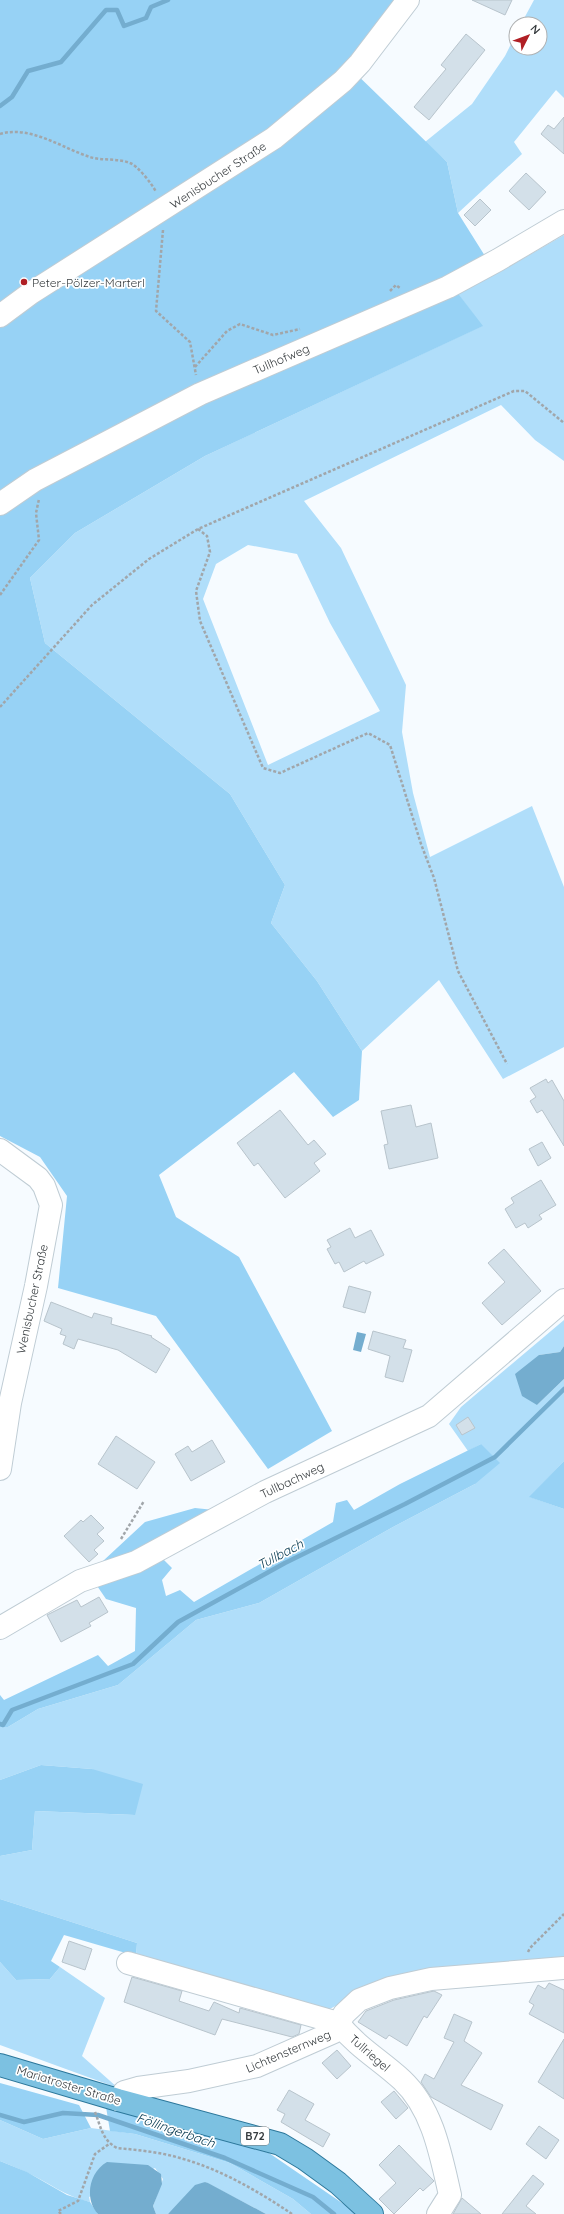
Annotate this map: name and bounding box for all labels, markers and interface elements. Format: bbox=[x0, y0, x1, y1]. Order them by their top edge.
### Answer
north arrow bbox=[508, 16, 548, 56]
text: N bbox=[528, 22, 543, 37]
street label: Wenisbucher Straße bbox=[167, 138, 269, 212]
place label: Peter-Pölzer-Marterl bbox=[32, 275, 145, 290]
marker: Peter-Pölzer-Marterl bbox=[19, 277, 29, 287]
street label: Tullhofweg bbox=[251, 340, 311, 378]
street label: Wenisbucher Straße bbox=[13, 1243, 51, 1355]
street label: Tullbachweg bbox=[258, 1459, 326, 1501]
water label: Tullbach bbox=[254, 1535, 306, 1573]
street label: Lichtensternweg bbox=[243, 2026, 333, 2076]
street label: Tullriegel bbox=[347, 2031, 393, 2075]
street label: Mariatroster Straße bbox=[15, 2062, 123, 2108]
water label: Föllingerbach bbox=[135, 2109, 218, 2151]
road number: B72 bbox=[241, 2127, 269, 2145]

